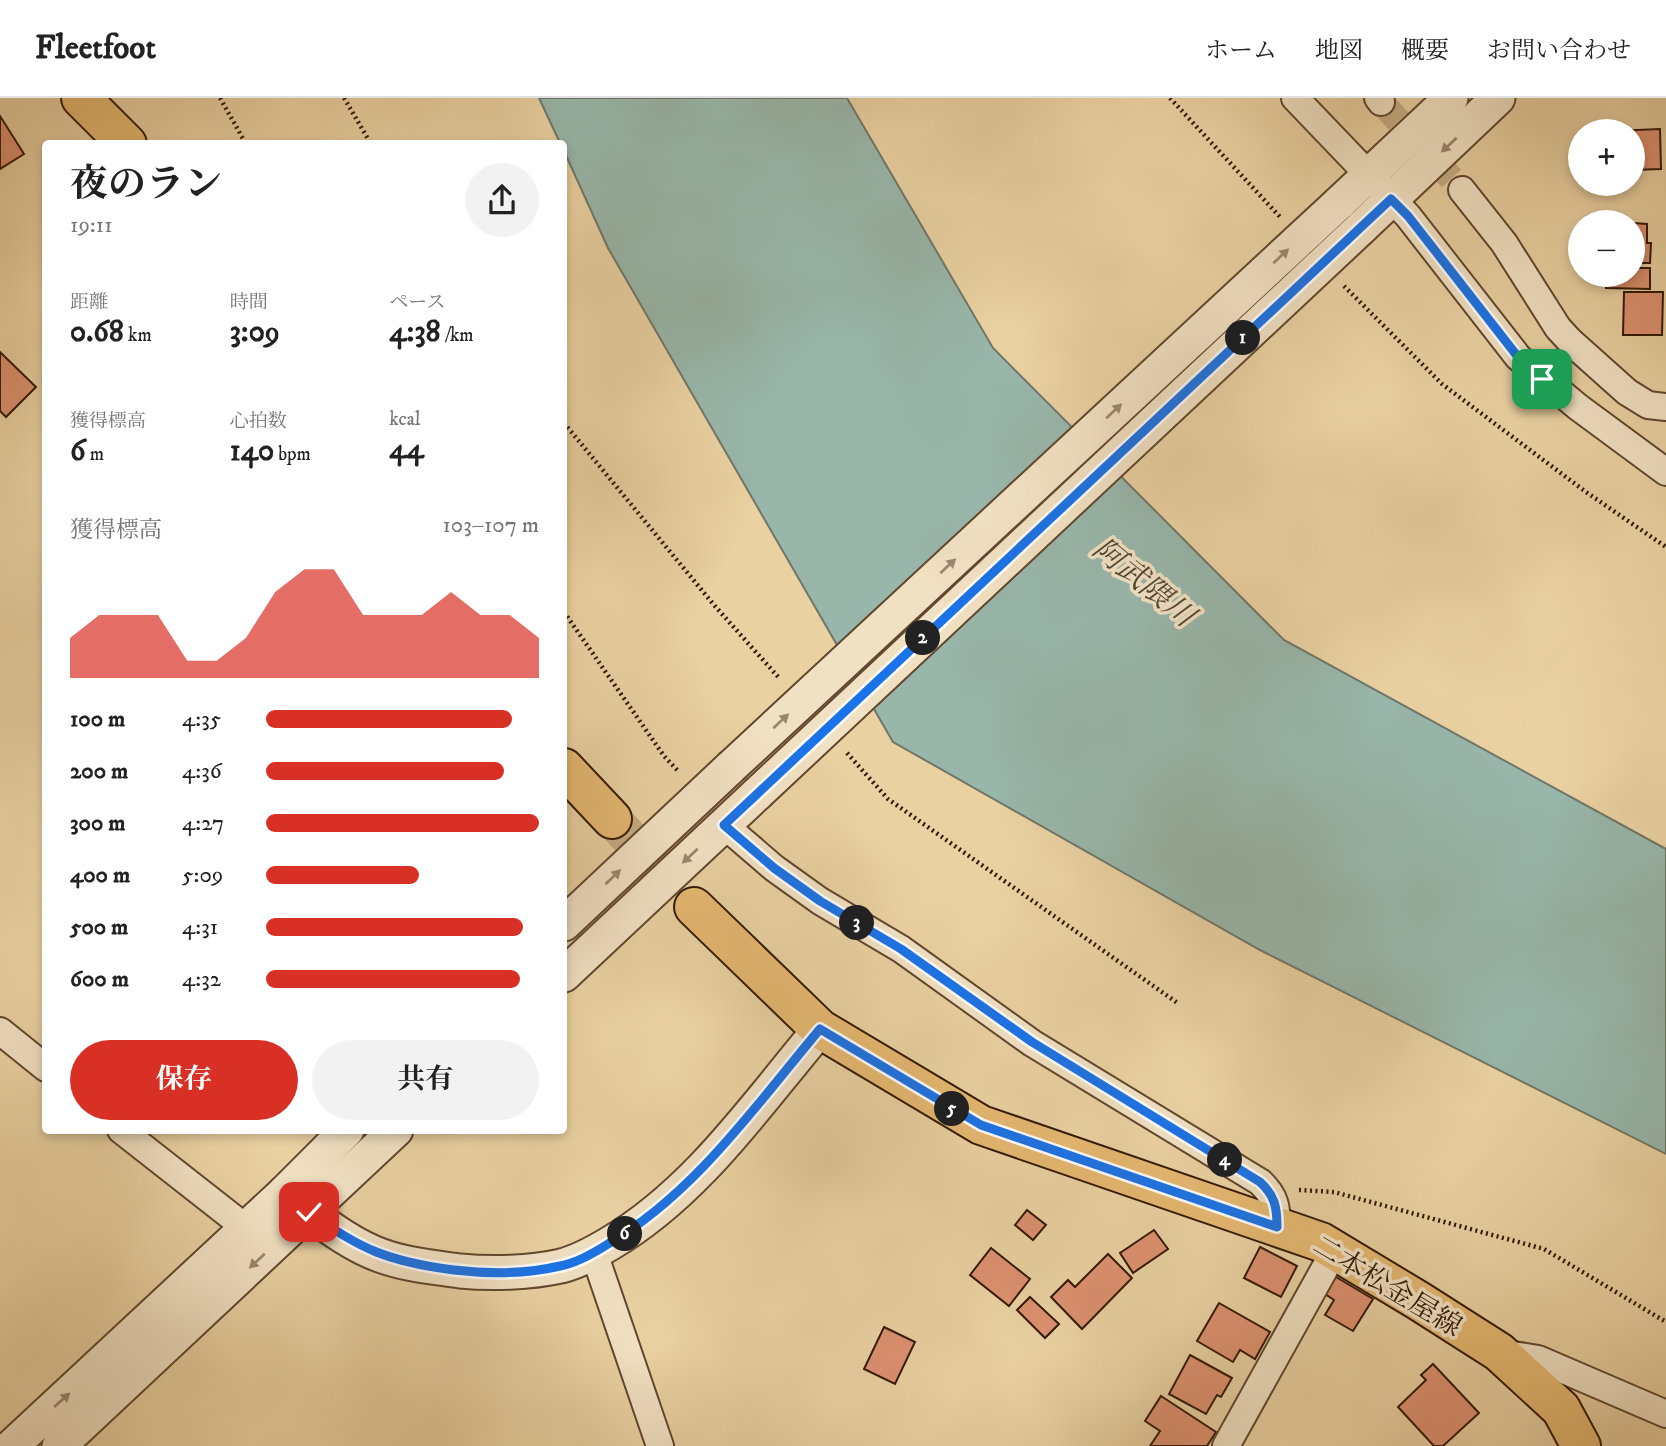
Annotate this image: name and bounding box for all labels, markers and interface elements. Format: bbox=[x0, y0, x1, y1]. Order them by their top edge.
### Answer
text: Fleetfoot bbox=[35, 28, 156, 69]
text: ホーム bbox=[1205, 36, 1277, 66]
text: 地図 bbox=[1315, 36, 1363, 66]
text: 概要 bbox=[1401, 36, 1449, 66]
text: お問い合わせ bbox=[1487, 36, 1631, 66]
map controls bbox=[1568, 119, 1645, 287]
button: + bbox=[1568, 119, 1645, 196]
one-way arrow bbox=[1441, 136, 1458, 152]
text: 夜のラン bbox=[70, 161, 222, 209]
button: share bbox=[465, 163, 539, 237]
button: − bbox=[1568, 210, 1645, 287]
text: 19:11 bbox=[70, 211, 113, 240]
one-way arrow bbox=[1272, 249, 1289, 265]
text: 距離 bbox=[70, 291, 108, 314]
text: 時間 bbox=[230, 291, 268, 314]
text: ペース bbox=[389, 291, 445, 314]
text: 0.68 bbox=[70, 314, 124, 351]
text: 3:09 bbox=[230, 314, 280, 351]
text: 4:38 bbox=[389, 314, 441, 351]
pin: 1 bbox=[1226, 320, 1260, 356]
text: km bbox=[124, 324, 152, 347]
text: /km bbox=[441, 324, 474, 347]
text: 1 bbox=[1239, 326, 1246, 349]
pin bbox=[1512, 349, 1572, 409]
icon: arrive bbox=[1523, 360, 1561, 398]
one-way arrow bbox=[1105, 404, 1122, 420]
text: kcal bbox=[389, 408, 421, 431]
text: 獲得標高 bbox=[70, 410, 146, 433]
text: 心拍数 bbox=[230, 410, 287, 433]
text: 44 bbox=[389, 431, 424, 468]
text: 6 bbox=[70, 433, 86, 470]
text: 140 bbox=[230, 433, 274, 470]
text: m bbox=[86, 443, 104, 466]
text: bpm bbox=[274, 443, 311, 466]
text: 103–107 m bbox=[442, 511, 539, 540]
text: 獲得標高 bbox=[70, 516, 162, 545]
water label: 阿武隈川 bbox=[1085, 531, 1204, 637]
one-way arrow bbox=[939, 558, 956, 574]
pin: 2 bbox=[906, 620, 940, 656]
text: 2 bbox=[918, 626, 927, 649]
text: 100 m bbox=[70, 705, 125, 734]
text: 4:35 bbox=[182, 705, 221, 734]
one-way arrow bbox=[772, 713, 789, 729]
text: 200 m bbox=[70, 757, 128, 786]
text: 4:36 bbox=[182, 757, 222, 786]
text: 300 m bbox=[70, 809, 126, 838]
text: 4:27 bbox=[182, 809, 224, 838]
one-way arrow bbox=[682, 848, 699, 865]
text: 400 m bbox=[70, 861, 130, 890]
text: 5:09 bbox=[182, 861, 223, 890]
one-way arrow bbox=[604, 869, 622, 885]
pin: 3 bbox=[840, 906, 874, 940]
text: 3 bbox=[853, 911, 860, 934]
text: 500 m bbox=[70, 913, 128, 942]
text: 4:31 bbox=[182, 913, 218, 942]
text: 600 m bbox=[70, 965, 129, 994]
text: 4:32 bbox=[182, 965, 221, 994]
button: 保存 bbox=[70, 1040, 298, 1120]
button: 共有 bbox=[312, 1040, 539, 1120]
pin: 5 bbox=[934, 1091, 970, 1126]
text: 5 bbox=[947, 1097, 956, 1120]
pin: 4 bbox=[1208, 1142, 1242, 1178]
text: 4 bbox=[1219, 1148, 1230, 1171]
pin bbox=[279, 1182, 339, 1242]
icon: check bbox=[290, 1193, 328, 1231]
pin: 6 bbox=[608, 1216, 642, 1252]
text: 6 bbox=[620, 1222, 629, 1245]
street label: 二本松金屋線 bbox=[1306, 1228, 1468, 1345]
one-way arrow bbox=[249, 1252, 266, 1268]
one-way arrow bbox=[53, 1392, 71, 1408]

